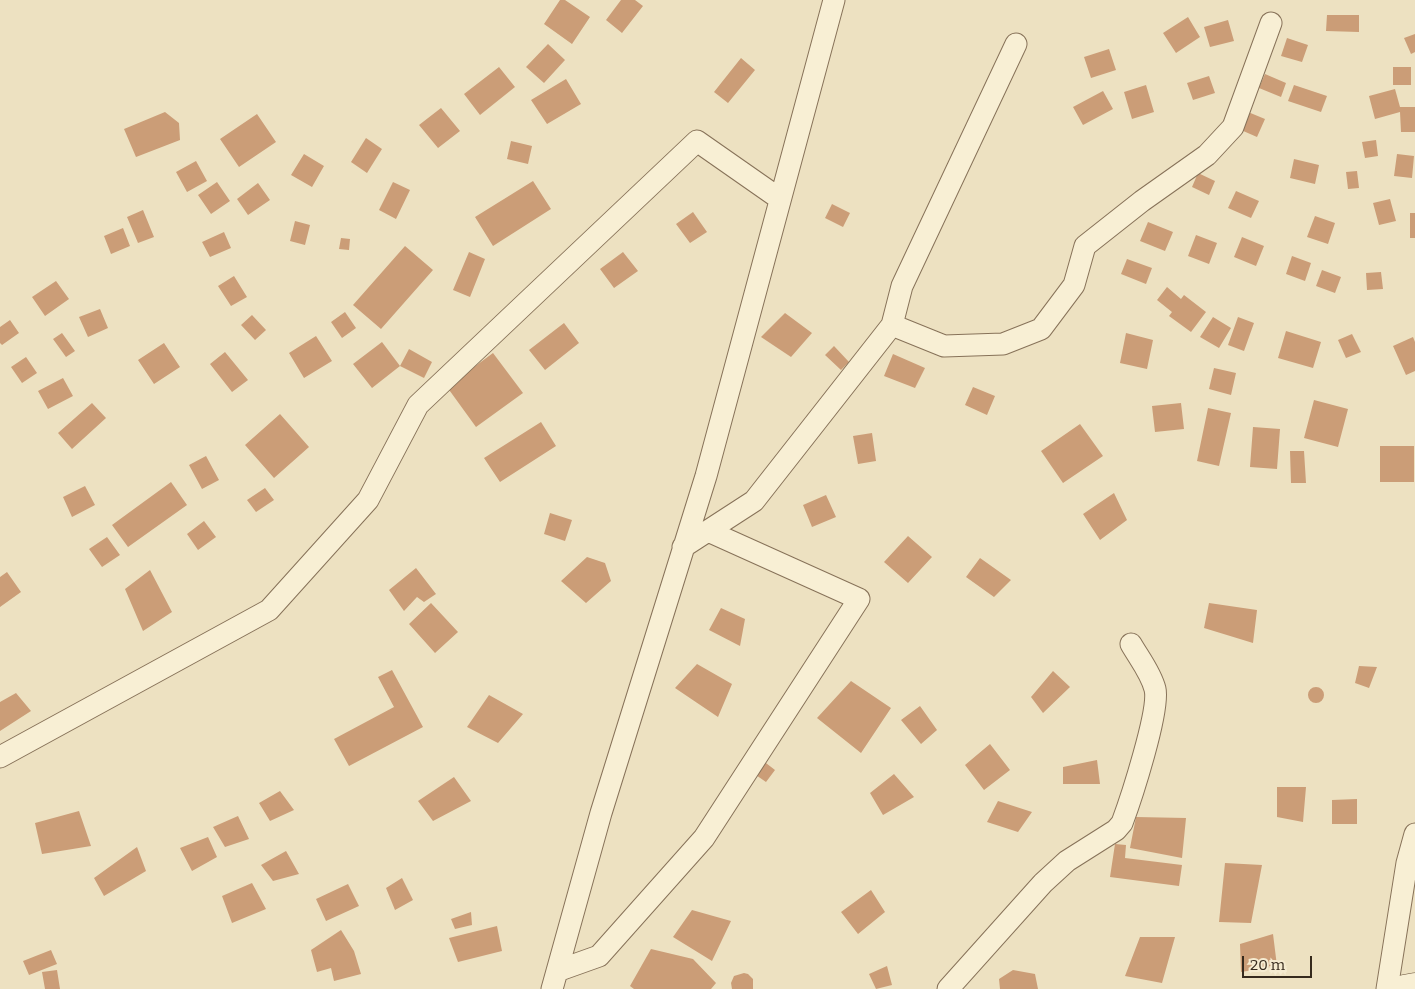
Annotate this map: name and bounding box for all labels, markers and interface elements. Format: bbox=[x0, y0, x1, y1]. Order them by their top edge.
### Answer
scale bar bbox=[1245, 946, 1315, 978]
text: 20 m bbox=[1250, 956, 1285, 974]

